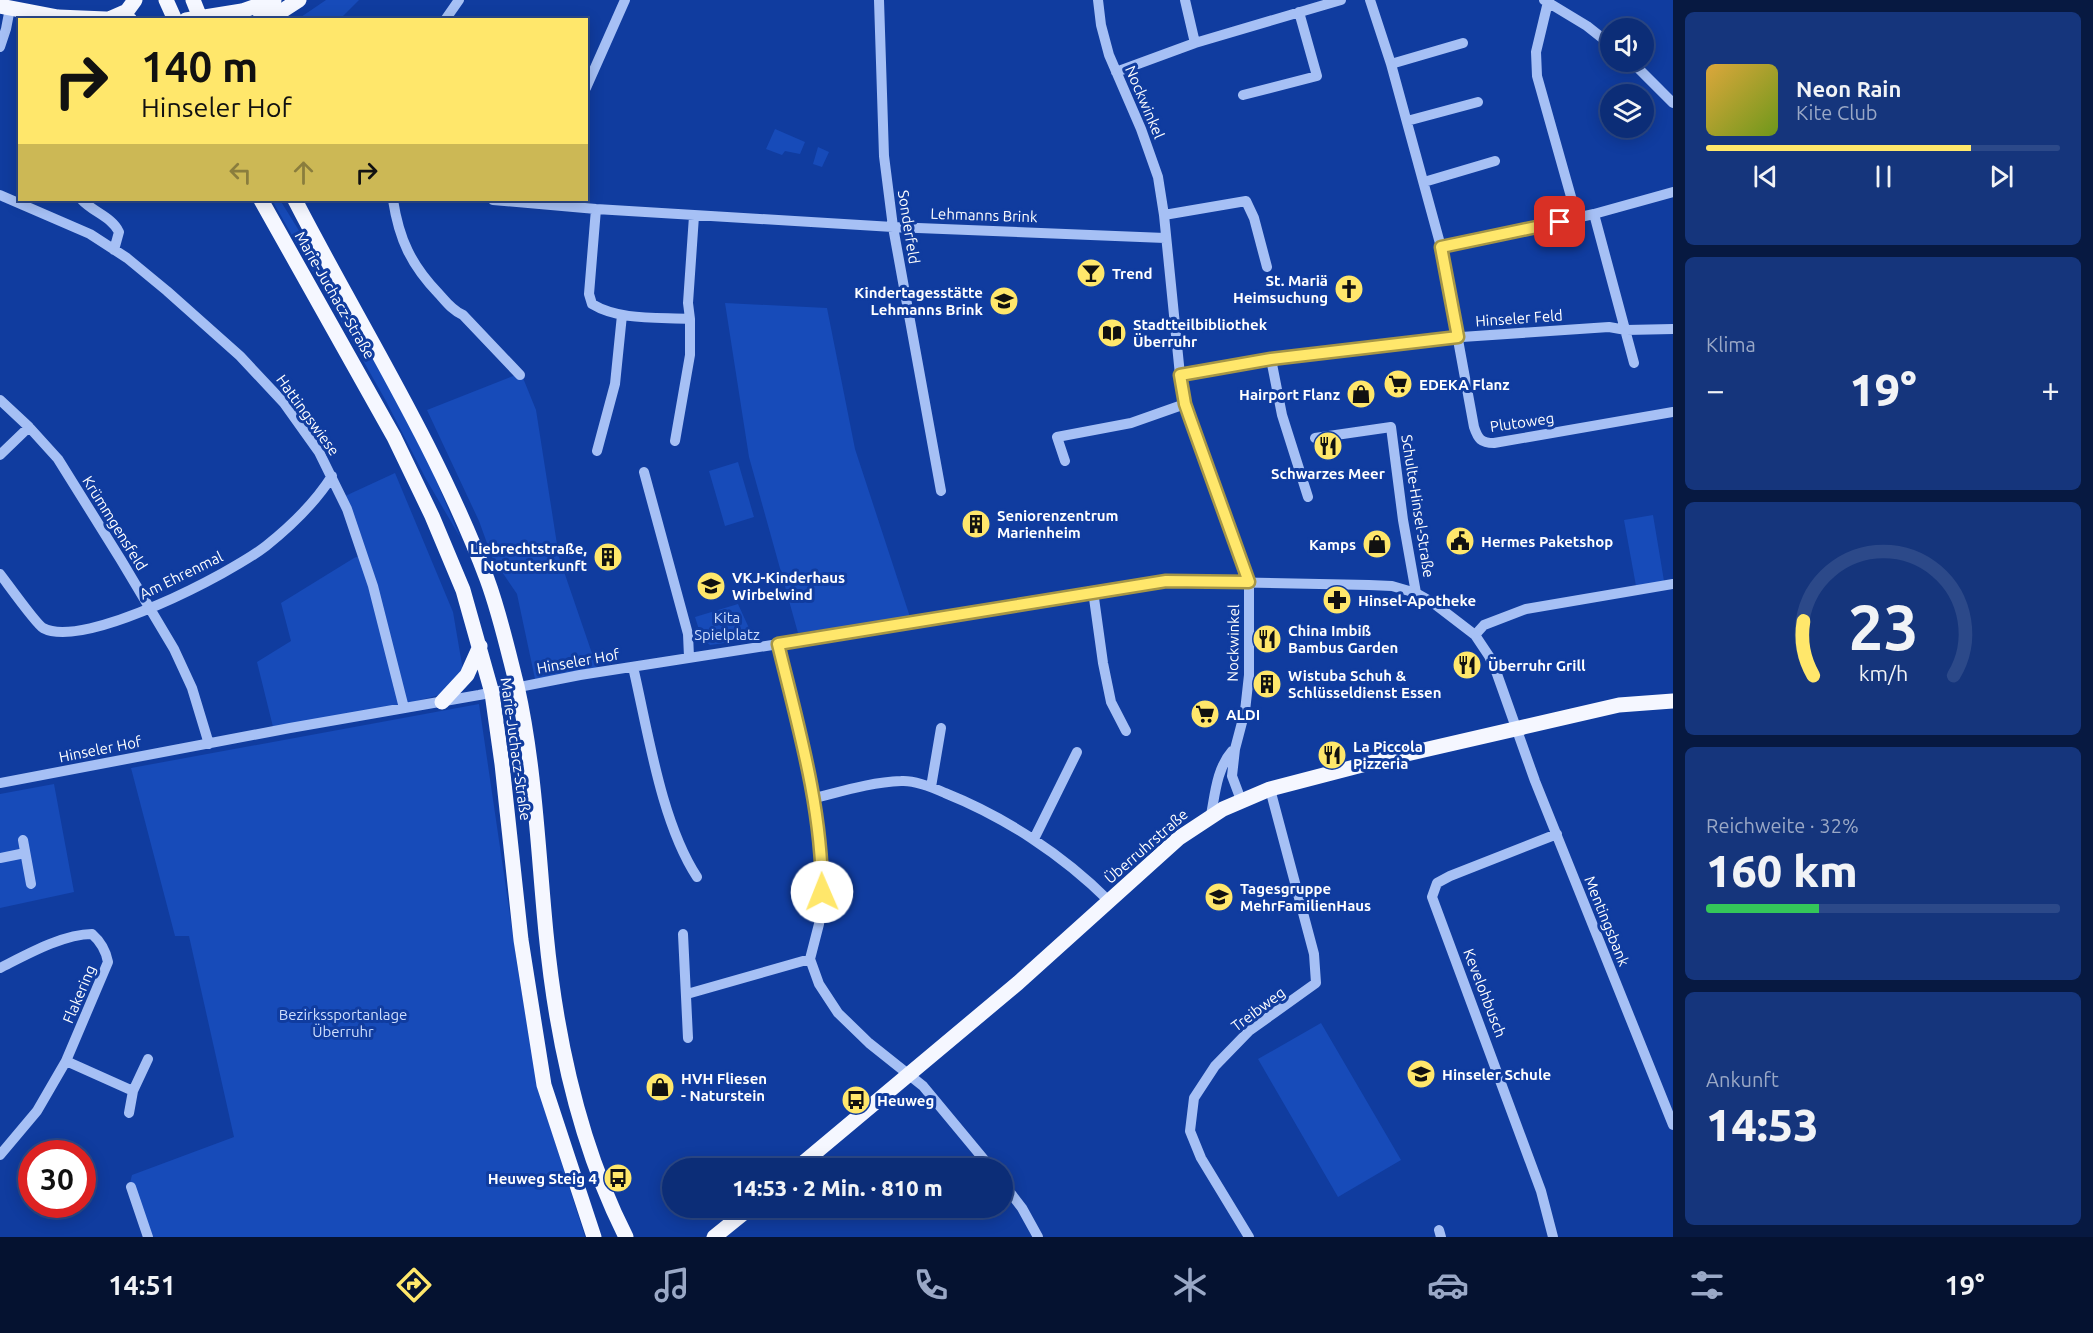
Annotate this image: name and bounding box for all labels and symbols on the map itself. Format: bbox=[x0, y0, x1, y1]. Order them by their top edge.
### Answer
street label: Nockwinkel bbox=[1122, 63, 1168, 141]
street label: Sonderfeld bbox=[895, 189, 923, 265]
pin bbox=[1534, 196, 1585, 247]
street label: Lehmanns Brink bbox=[930, 205, 1038, 225]
street label: Marie-Juchacz-Straße bbox=[292, 228, 378, 362]
bar icon: Trend bbox=[1075, 257, 1107, 289]
place label: Trend bbox=[1112, 265, 1153, 282]
place label: St. Mariä Heimsuchung bbox=[1233, 272, 1328, 306]
church icon: St. Mariä Heimsuchung bbox=[1333, 273, 1365, 305]
place label: Kindertagesstätte Lehmanns Brink bbox=[854, 284, 984, 318]
school or university icon: Kindertagesstätte Lehmanns Brink bbox=[988, 285, 1020, 317]
street label: Hinseler Feld bbox=[1475, 306, 1563, 330]
place label: Stadtteilbibliothek Überruhr bbox=[1133, 316, 1268, 350]
library icon: Stadtteilbibliothek Überruhr bbox=[1096, 317, 1128, 349]
supermarket icon: EDEKA Flanz bbox=[1382, 368, 1414, 400]
street label: Hattingswiese bbox=[273, 371, 343, 459]
place label: EDEKA Flanz bbox=[1419, 376, 1510, 393]
shop icon: Hairport Flanz bbox=[1345, 378, 1377, 410]
place label: Hairport Flanz bbox=[1239, 386, 1340, 403]
street label: Plutoweg bbox=[1489, 409, 1555, 435]
restaurant icon: Schwarzes Meer bbox=[1312, 430, 1344, 462]
street label: Schulte-Hinsel-Straße bbox=[1398, 433, 1438, 579]
place label: Schwarzes Meer bbox=[1271, 465, 1386, 482]
street label: Krümmgensfeld bbox=[79, 473, 151, 573]
place label: Seniorenzentrum Marienheim bbox=[997, 507, 1119, 541]
building icon: Seniorenzentrum Marienheim bbox=[960, 508, 992, 540]
public building icon: Hermes Paketshop bbox=[1444, 525, 1476, 557]
shop icon: Kamps bbox=[1361, 528, 1393, 560]
place label: Hermes Paketshop bbox=[1481, 533, 1613, 550]
place label: Kamps bbox=[1309, 536, 1356, 553]
place label: Liebrechtstraße, Notunterkunft bbox=[470, 540, 588, 574]
building icon: Liebrechtstraße, Notunterkunft bbox=[592, 541, 624, 573]
street label: Am Ehrenmal bbox=[137, 548, 225, 602]
place label: VKJ-Kinderhaus Wirbelwind bbox=[732, 569, 845, 603]
school or university icon: VKJ-Kinderhaus Wirbelwind bbox=[695, 570, 727, 602]
pharmacy icon: Hinsel-Apotheke bbox=[1321, 584, 1353, 616]
place label: Hinsel-Apotheke bbox=[1358, 592, 1476, 609]
street label: Nockwinkel bbox=[1224, 604, 1242, 682]
park label: Kita Spielplatz bbox=[694, 609, 760, 643]
place label: China Imbiß Bambus Garden bbox=[1288, 622, 1398, 656]
restaurant icon: China Imbiß Bambus Garden bbox=[1251, 623, 1283, 655]
street label: Hinseler Hof bbox=[535, 645, 621, 677]
restaurant icon: Überruhr Grill bbox=[1451, 649, 1483, 681]
place label: Überruhr Grill bbox=[1488, 657, 1586, 674]
place label: Wistuba Schuh & Schlüsseldienst Essen bbox=[1288, 667, 1442, 701]
building icon: Wistuba Schuh & Schlüsseldienst Essen bbox=[1251, 668, 1283, 700]
street label: Marie-Juchacz-Straße bbox=[498, 676, 534, 822]
supermarket icon: ALDI bbox=[1189, 698, 1221, 730]
place label: ALDI bbox=[1226, 706, 1260, 723]
street label: Hinseler Hof bbox=[57, 733, 143, 765]
place label: La Piccola Pizzeria bbox=[1353, 738, 1423, 772]
restaurant icon: La Piccola Pizzeria bbox=[1316, 739, 1348, 771]
street label: Überruhrstraße bbox=[1101, 805, 1191, 887]
position arrow bbox=[790, 860, 854, 924]
street label: Mentingsbank bbox=[1581, 873, 1633, 969]
place label: Tagesgruppe MehrFamilienHaus bbox=[1240, 880, 1371, 914]
school or university icon: Tagesgruppe MehrFamilienHaus bbox=[1203, 881, 1235, 913]
street label: Kevelohbusch bbox=[1460, 946, 1510, 1040]
street label: Flakering bbox=[59, 962, 99, 1026]
street label: Treibweg bbox=[1228, 983, 1288, 1035]
park label: Bezirkssportanlage Überruhr bbox=[279, 1006, 407, 1040]
school or university icon: Hinseler Schule bbox=[1405, 1058, 1437, 1090]
place label: Hinseler Schule bbox=[1442, 1066, 1551, 1083]
place label: HVH Fliesen - Naturstein bbox=[681, 1070, 767, 1104]
shop icon: HVH Fliesen - Naturstein bbox=[644, 1071, 676, 1103]
bus stop icon: Heuweg bbox=[840, 1084, 872, 1116]
place label: Heuweg bbox=[877, 1092, 934, 1109]
speed limit sign: 30 bbox=[18, 1140, 96, 1218]
bus stop icon: Heuweg Steig 4 bbox=[602, 1162, 634, 1194]
place label: Heuweg Steig 4 bbox=[488, 1170, 597, 1187]

